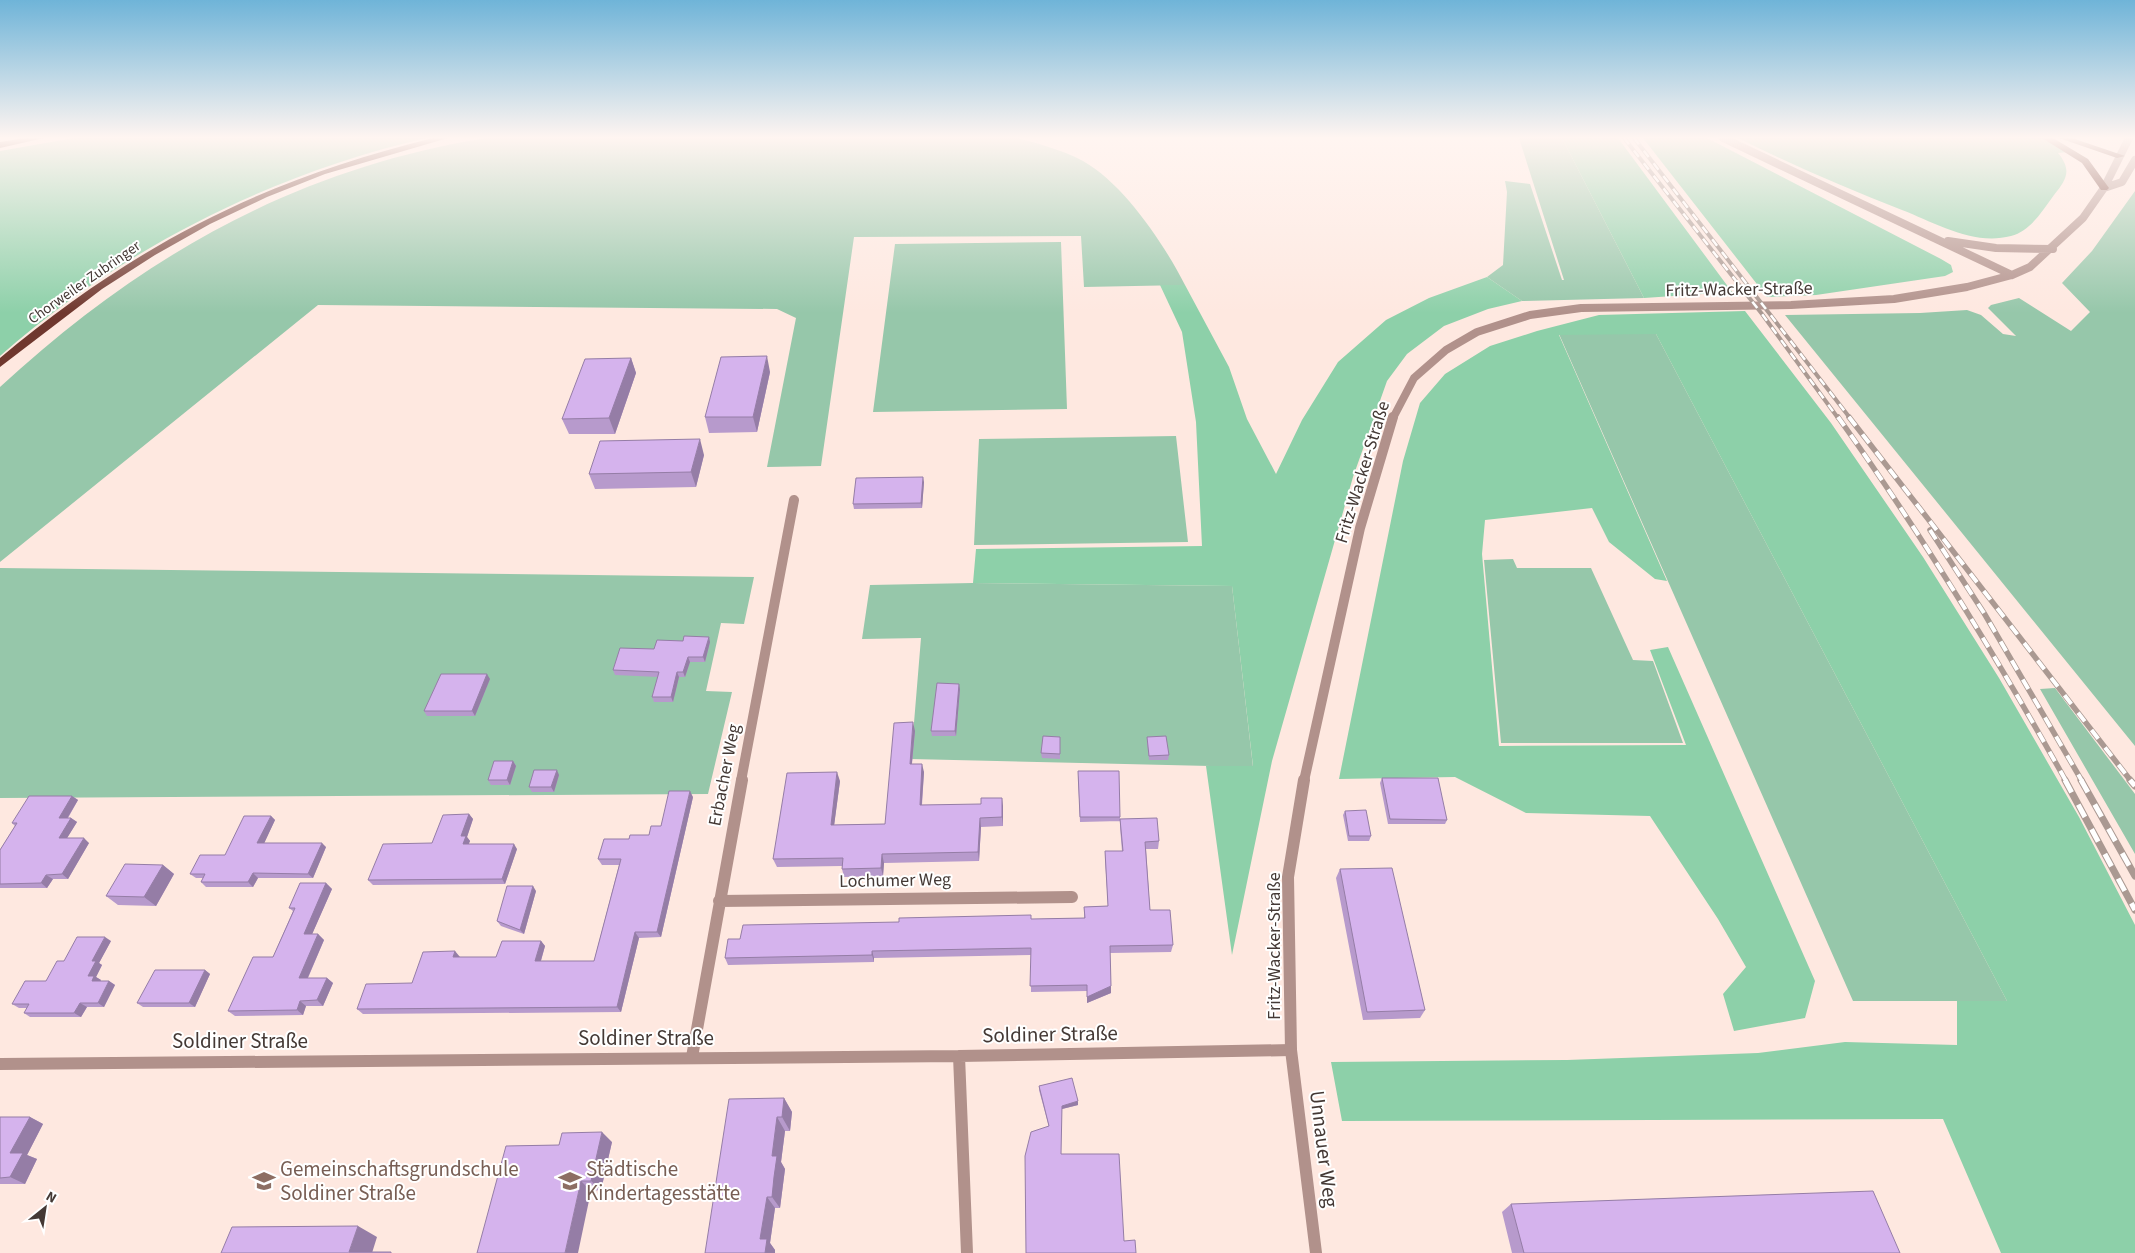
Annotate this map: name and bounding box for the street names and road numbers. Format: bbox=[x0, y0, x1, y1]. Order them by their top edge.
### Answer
street label: Chorweiler Zubringer bbox=[24, 235, 145, 329]
street label: Fritz-Wacker-Straße bbox=[1665, 276, 1813, 303]
street label: Fritz-Wacker-Straße bbox=[1329, 398, 1396, 546]
street label: Erbacher Weg bbox=[702, 722, 747, 828]
street label: Lochumer Weg bbox=[839, 867, 951, 894]
street label: Fritz-Wacker-Straße bbox=[1262, 872, 1287, 1020]
street label: Soldiner Straße bbox=[982, 1018, 1118, 1050]
street label: Soldiner Straße bbox=[578, 1023, 714, 1053]
street label: Soldiner Straße bbox=[172, 1026, 308, 1056]
street label: Unnauer Weg bbox=[1302, 1089, 1346, 1210]

